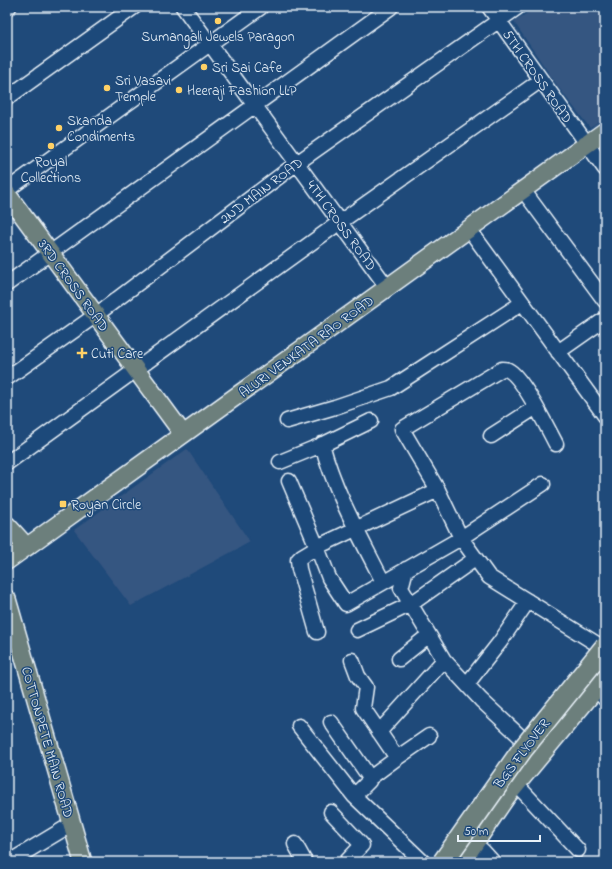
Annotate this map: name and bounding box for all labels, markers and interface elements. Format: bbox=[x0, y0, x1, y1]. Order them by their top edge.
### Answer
marker: Sumangali Jewels Paragon bbox=[213, 16, 223, 26]
street label: 5TH CROSS ROAD bbox=[497, 26, 577, 128]
place label: Sumangali Jewels Paragon bbox=[141, 27, 295, 49]
place label: Sri Sai Cafe bbox=[212, 58, 283, 79]
marker: Sri Sai Cafe bbox=[199, 62, 209, 72]
place label: Sri Vasavi Temple bbox=[115, 71, 171, 108]
place label: Heeraji Fashion LLP bbox=[187, 81, 297, 102]
marker: Sri Vasavi Temple bbox=[102, 83, 112, 93]
marker: Heeraji Fashion LLP bbox=[174, 85, 184, 95]
place label: Skanda Condiments bbox=[67, 111, 135, 148]
marker: Skanda Condiments bbox=[54, 123, 64, 133]
marker: Royal Collections bbox=[46, 141, 56, 151]
place label: Royal Collections bbox=[21, 152, 81, 189]
street label: 2ND MAIN ROAD bbox=[216, 153, 308, 230]
street label: 4TH CROSS ROAD bbox=[301, 176, 381, 276]
street label: 3RD CROSS ROAD bbox=[32, 235, 113, 336]
street label: ALURI VENKATA RAO ROAD bbox=[235, 291, 379, 403]
place label: Cuti Care bbox=[91, 344, 144, 365]
marker: Cuti Care bbox=[76, 347, 88, 359]
place label: Royan Circle bbox=[71, 495, 142, 517]
marker: Royan Circle bbox=[58, 499, 68, 509]
street label: COTTONPETE MAIN ROAD bbox=[15, 664, 78, 820]
street label: BGS FLYOVER bbox=[488, 714, 556, 794]
scale bar bbox=[458, 817, 540, 843]
text: 50 m bbox=[464, 823, 488, 841]

